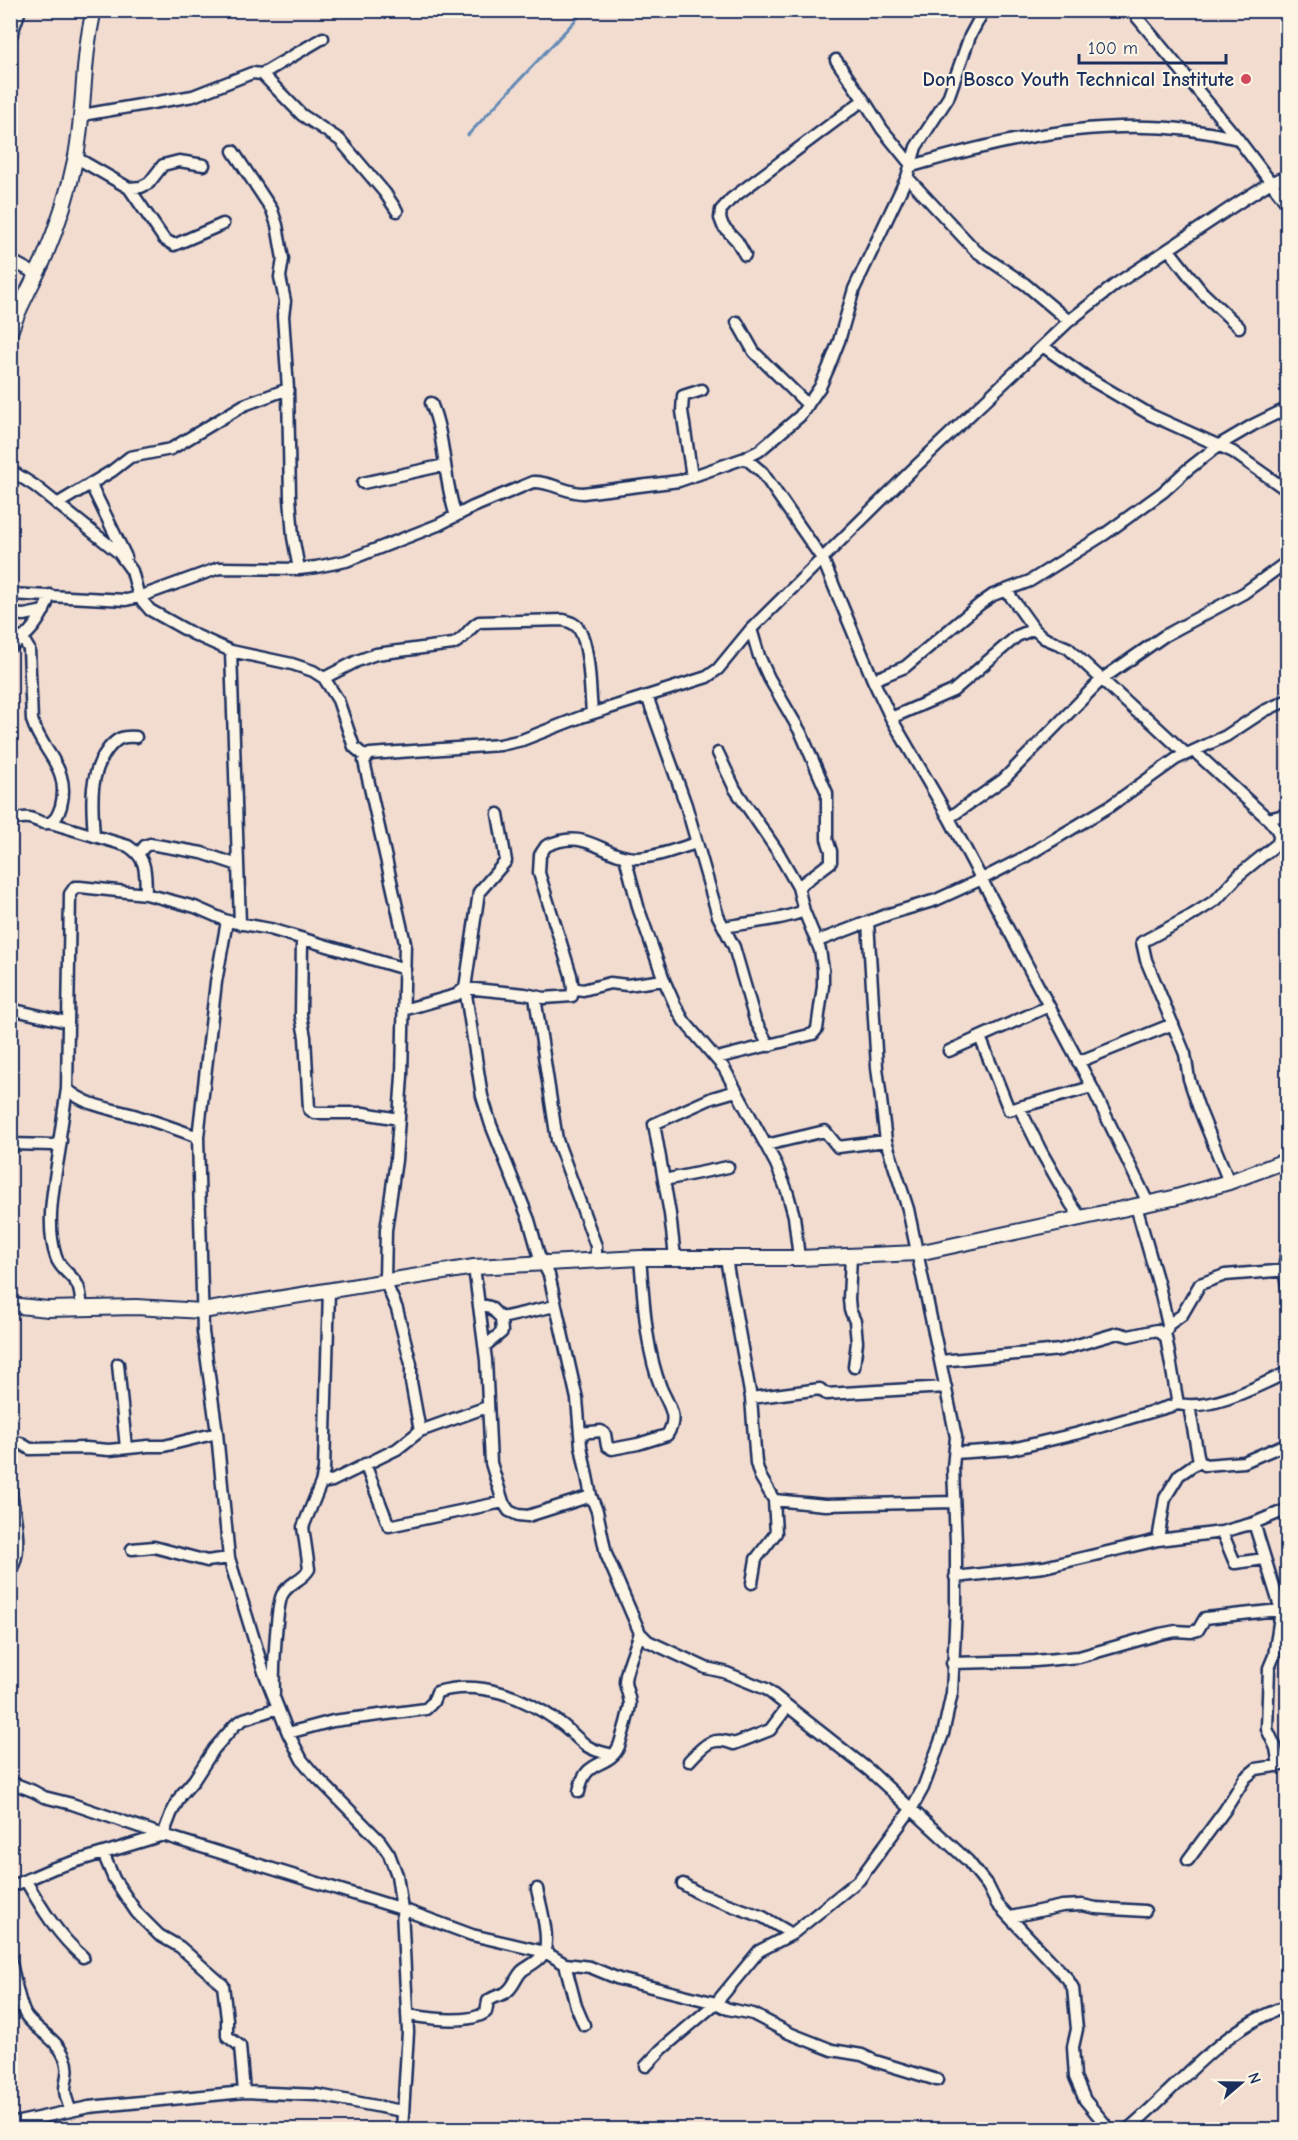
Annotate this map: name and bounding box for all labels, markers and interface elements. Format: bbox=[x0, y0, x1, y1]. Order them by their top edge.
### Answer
scale bar bbox=[1079, 27, 1226, 65]
text: 100 m bbox=[1088, 38, 1138, 59]
place label: Don Bosco Youth Technical Institute bbox=[922, 68, 1234, 91]
marker: Don Bosco Youth Technical Institute bbox=[1239, 72, 1253, 86]
north arrow bbox=[1211, 2053, 1271, 2113]
text: N bbox=[1244, 2070, 1264, 2086]

